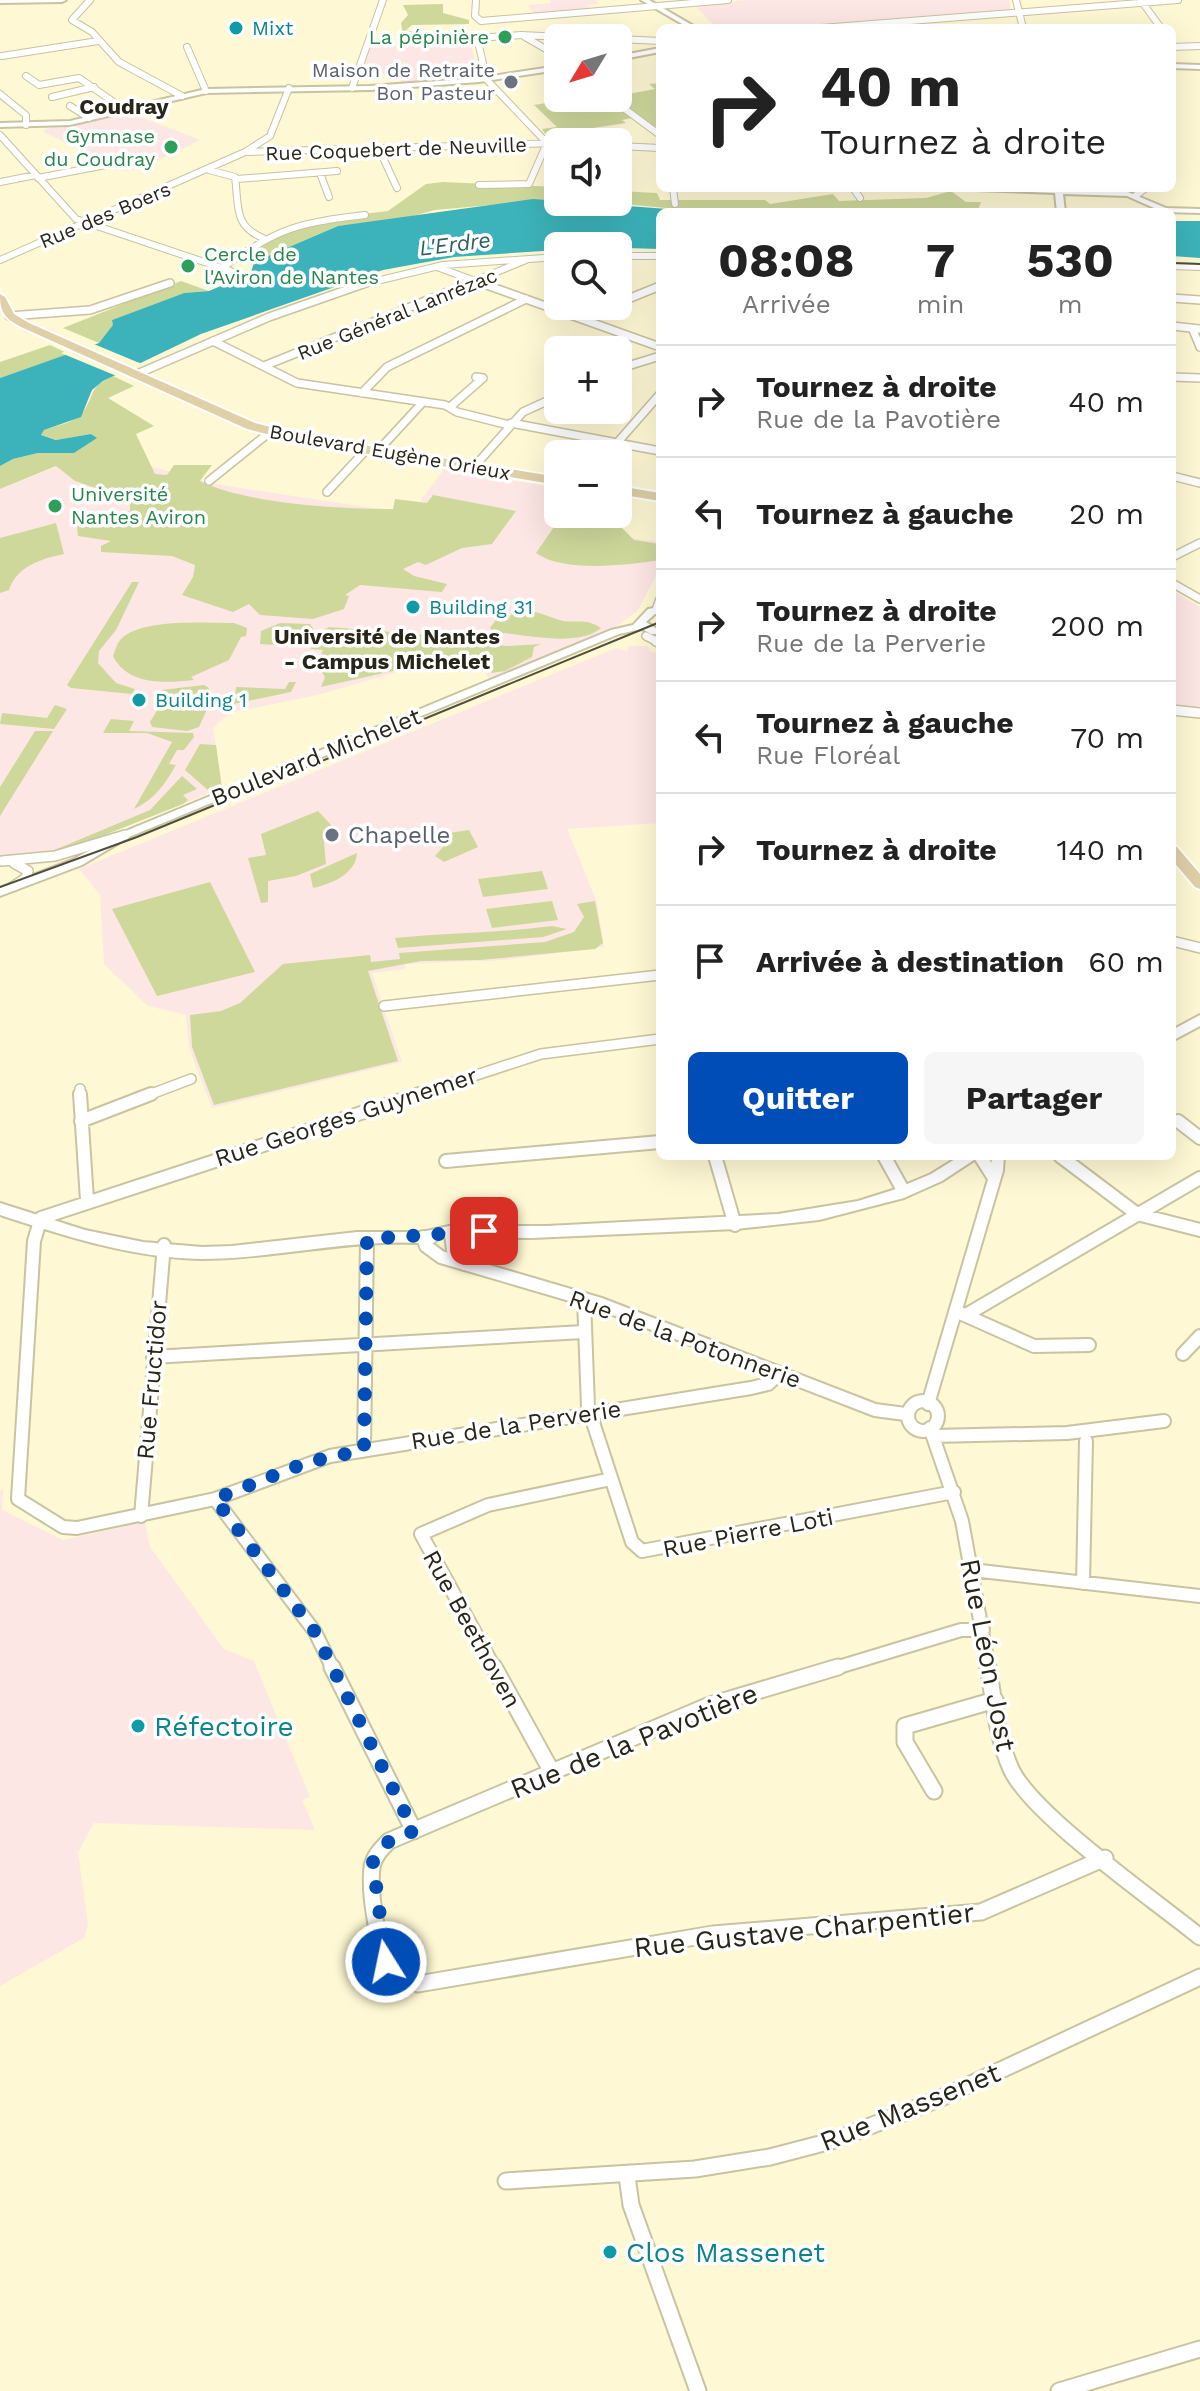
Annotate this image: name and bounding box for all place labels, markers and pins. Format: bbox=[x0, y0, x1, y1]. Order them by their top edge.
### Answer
place label: Mixt bbox=[252, 16, 294, 40]
marker: Mixt bbox=[227, 19, 245, 37]
place label: La pépinière bbox=[369, 25, 489, 49]
marker: La pépinière bbox=[496, 28, 514, 46]
place label: Maison de Retraite Bon Pasteur bbox=[312, 58, 495, 105]
marker: Maison de Retraite Bon Pasteur bbox=[502, 73, 520, 91]
place label: Gymnase du Coudray bbox=[44, 124, 156, 171]
marker: Gymnase du Coudray bbox=[162, 138, 180, 156]
place label: Cercle de l'Aviron de Nantes bbox=[204, 242, 379, 289]
marker: Cercle de l'Aviron de Nantes bbox=[179, 257, 197, 275]
place label: Université Nantes Aviron bbox=[71, 482, 206, 529]
marker: Université Nantes Aviron bbox=[46, 497, 64, 515]
place label: Building 31 bbox=[429, 595, 533, 619]
marker: Building 31 bbox=[404, 598, 422, 616]
place label: Building 1 bbox=[155, 688, 247, 712]
marker: Building 1 bbox=[130, 691, 148, 709]
place label: Chapelle bbox=[348, 821, 450, 849]
marker: Chapelle bbox=[323, 826, 341, 844]
pin bbox=[450, 1197, 518, 1265]
place label: Réfectoire bbox=[154, 1710, 294, 1743]
marker: Réfectoire bbox=[129, 1717, 147, 1735]
place label: Clos Massenet bbox=[626, 2236, 825, 2269]
marker: Clos Massenet bbox=[601, 2243, 619, 2261]

